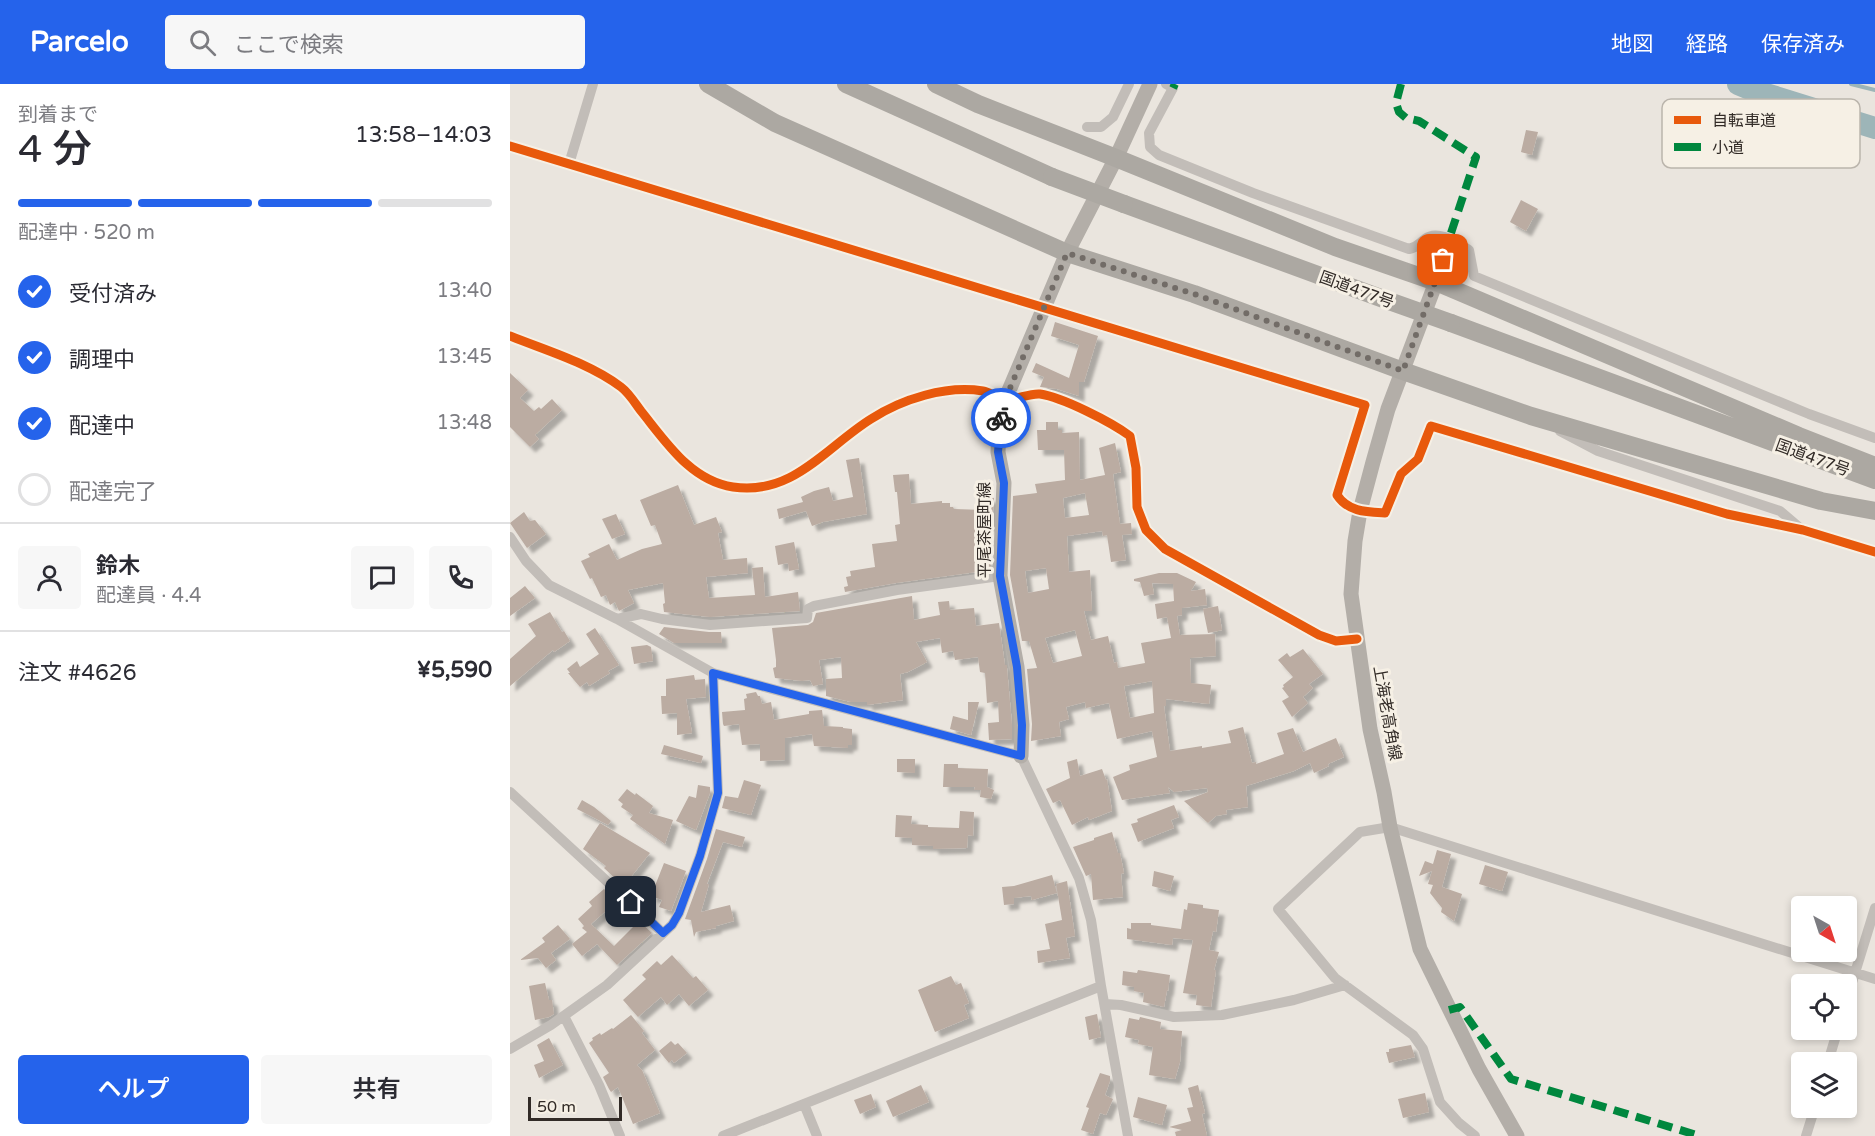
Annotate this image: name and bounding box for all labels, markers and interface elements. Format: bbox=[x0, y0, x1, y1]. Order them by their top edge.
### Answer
search box bbox=[165, 15, 585, 69]
text: Parcelo bbox=[30, 25, 129, 59]
icon: search bbox=[186, 26, 219, 59]
text: ここで検索 bbox=[234, 32, 344, 58]
text: 地図 bbox=[1611, 32, 1653, 57]
text: 経路 bbox=[1686, 32, 1728, 57]
text: 保存済み bbox=[1761, 32, 1845, 57]
legend bbox=[1662, 99, 1860, 168]
text: 到着まで bbox=[18, 103, 98, 127]
text: 自転車道 bbox=[1712, 111, 1776, 131]
text: 13:58–14:03 bbox=[355, 122, 492, 148]
text: 4 分 bbox=[18, 126, 92, 173]
text: 小道 bbox=[1712, 138, 1744, 158]
text: 配達中 · 520 m bbox=[18, 221, 155, 245]
pin bbox=[1417, 234, 1468, 285]
icon: bag bbox=[1426, 243, 1459, 276]
street label: 国道477号 bbox=[1317, 267, 1397, 313]
icon: check bbox=[18, 275, 51, 308]
text: 13:40 bbox=[437, 279, 492, 303]
text: 受付済み bbox=[69, 281, 157, 307]
icon: check bbox=[18, 341, 51, 374]
text: 13:45 bbox=[437, 345, 492, 369]
text: 調理中 bbox=[69, 347, 135, 373]
courier bbox=[971, 388, 1031, 448]
icon: bike bbox=[985, 402, 1018, 435]
icon: check bbox=[18, 407, 51, 440]
text: 13:48 bbox=[437, 411, 492, 435]
text: 配達中 bbox=[69, 413, 135, 439]
street label: 国道477号 bbox=[1773, 435, 1853, 481]
text: 配達完了 bbox=[69, 479, 157, 505]
street label: 平尾茶屋町線 bbox=[975, 482, 995, 578]
button: person bbox=[18, 546, 81, 609]
button: chat bbox=[351, 546, 414, 609]
button: phone bbox=[429, 546, 492, 609]
text: 鈴木 bbox=[96, 553, 140, 579]
text: 配達員 · 4.4 bbox=[96, 584, 202, 608]
text: ¥5,590 bbox=[417, 657, 492, 683]
text: 注文 #4626 bbox=[18, 660, 136, 686]
street label: 上海老高角線 bbox=[1369, 664, 1405, 762]
pin bbox=[605, 876, 656, 927]
icon: home bbox=[614, 885, 647, 918]
north arrow bbox=[1791, 896, 1857, 962]
map controls bbox=[1791, 896, 1857, 1118]
button: locate bbox=[1791, 974, 1857, 1040]
button: layers bbox=[1791, 1052, 1857, 1118]
button: ヘルプ bbox=[18, 1055, 249, 1124]
button: 共有 bbox=[261, 1055, 492, 1124]
scale bar bbox=[528, 1094, 622, 1122]
text: 50 m bbox=[537, 1097, 576, 1117]

